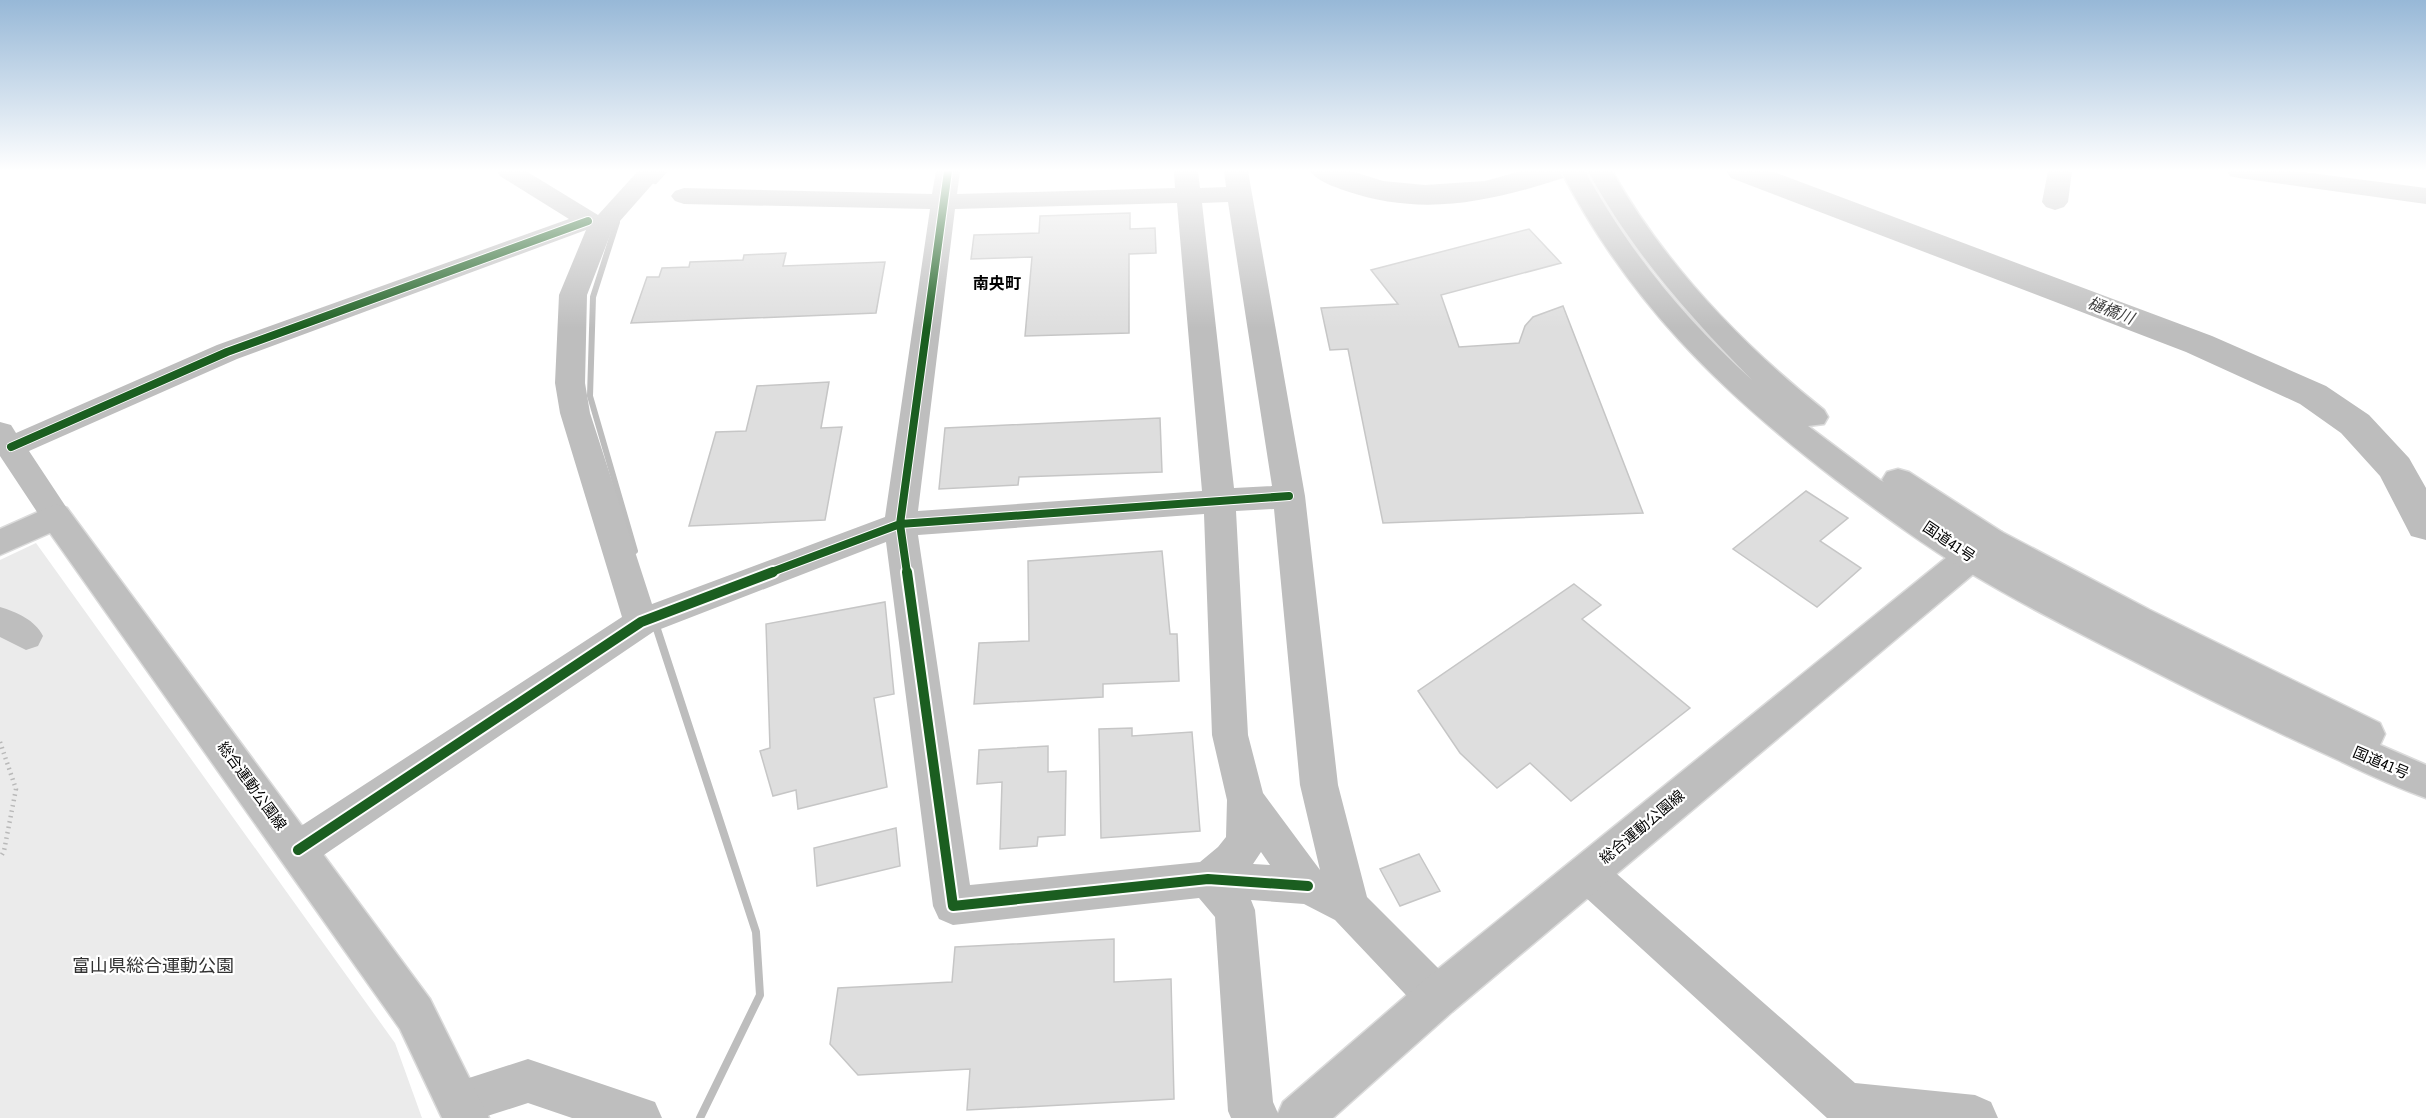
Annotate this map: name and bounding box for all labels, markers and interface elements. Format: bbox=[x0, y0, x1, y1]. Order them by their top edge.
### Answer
district label: 南央町 bbox=[973, 274, 1021, 292]
water label: 樋橋川 bbox=[2085, 293, 2138, 328]
street label: 国道41号 bbox=[1920, 518, 1979, 565]
street label: 総合運動公園線 bbox=[215, 738, 290, 833]
street label: 国道41号 bbox=[2351, 743, 2412, 782]
street label: 総合運動公園線 bbox=[1596, 786, 1687, 867]
park label: 富山県総合運動公園 bbox=[72, 955, 234, 976]

